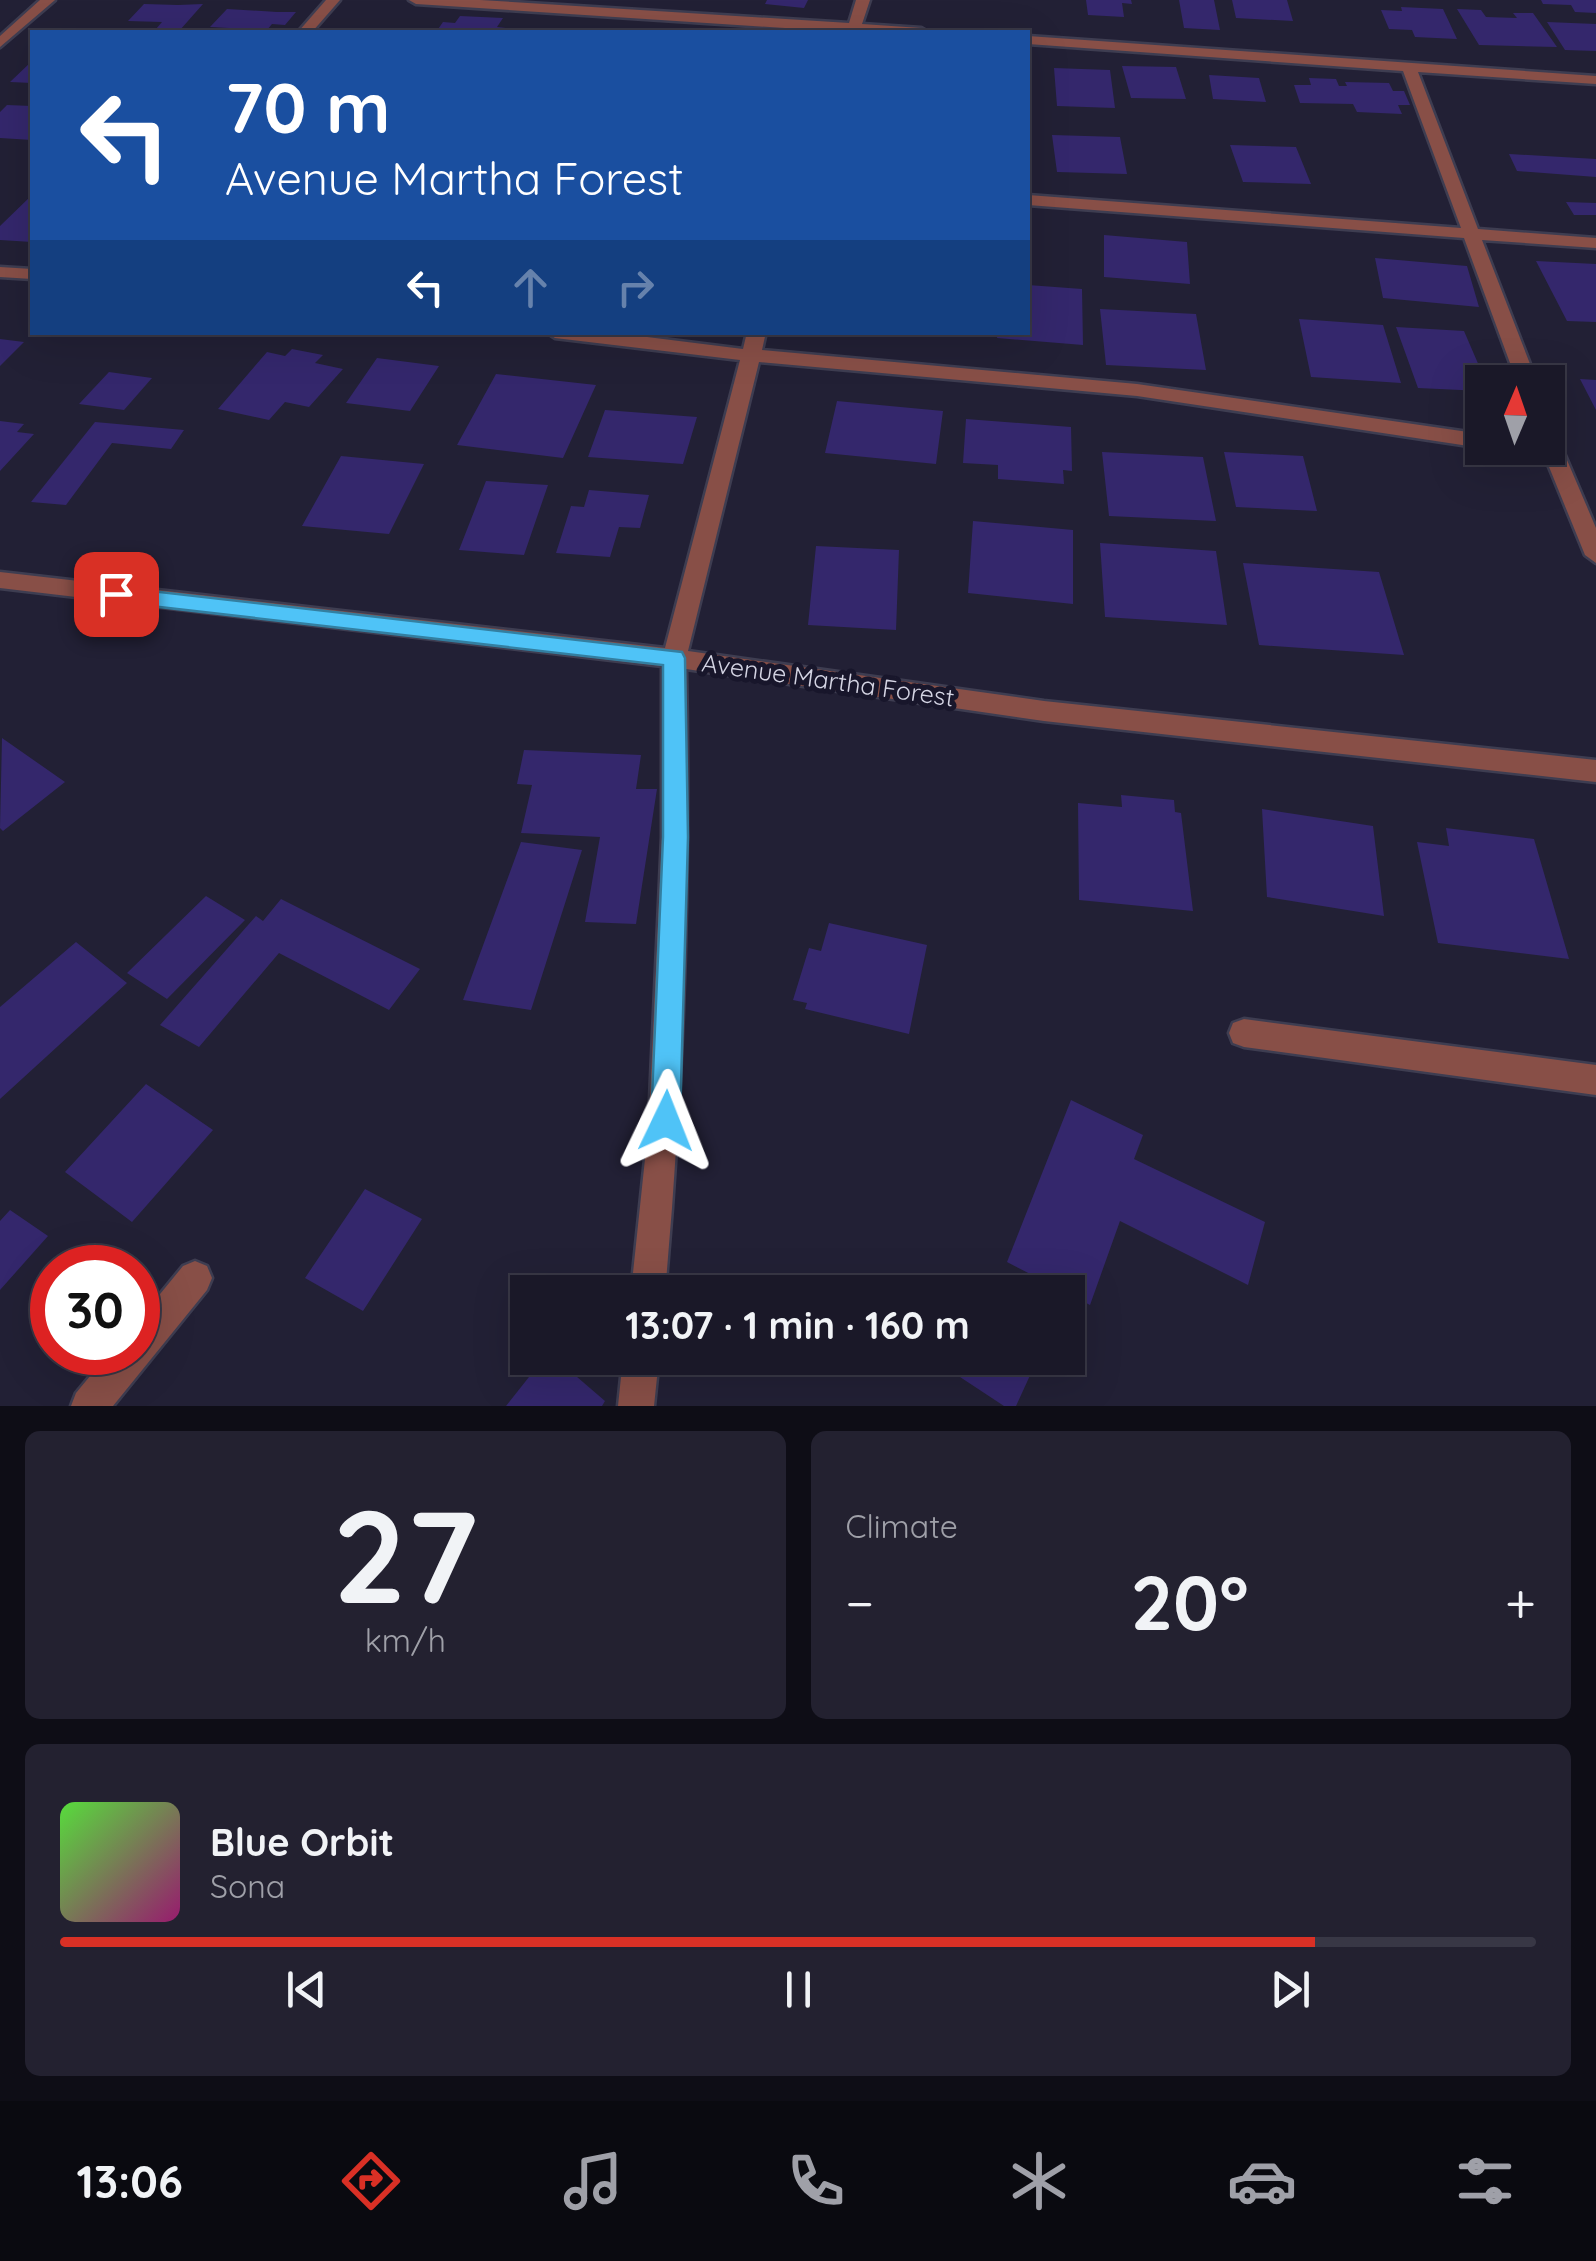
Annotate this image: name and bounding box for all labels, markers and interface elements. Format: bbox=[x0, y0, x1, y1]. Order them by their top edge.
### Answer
text: 70 m bbox=[225, 63, 391, 151]
icon: left bbox=[60, 70, 190, 200]
text: Avenue Martha Forest bbox=[225, 150, 683, 206]
icon: left bbox=[398, 260, 453, 315]
icon: ahead bbox=[503, 260, 558, 315]
icon: right bbox=[608, 260, 663, 315]
north arrow bbox=[1465, 365, 1565, 465]
map controls bbox=[1465, 365, 1565, 465]
pin bbox=[74, 552, 159, 637]
icon: arrive bbox=[89, 567, 144, 622]
street label: Avenue Martha Forest bbox=[700, 646, 956, 713]
position arrow bbox=[614, 1069, 718, 1173]
speed limit sign: 30 bbox=[30, 1245, 160, 1375]
text: 13:07 · 1 min · 160 m bbox=[625, 1301, 970, 1349]
text: 27 bbox=[333, 1473, 478, 1636]
text: Climate bbox=[846, 1506, 958, 1546]
text: 20° bbox=[1130, 1555, 1249, 1649]
text: − bbox=[846, 1568, 874, 1637]
text: + bbox=[1505, 1568, 1536, 1637]
text: km/h bbox=[365, 1620, 446, 1660]
text: Blue Orbit bbox=[210, 1818, 394, 1866]
text: Sona bbox=[210, 1866, 285, 1906]
icon: previous bbox=[279, 1962, 334, 2017]
icon: pause bbox=[771, 1962, 826, 2017]
icon: next bbox=[1263, 1962, 1318, 2017]
icon: directions bbox=[336, 2146, 406, 2216]
icon: music bbox=[558, 2146, 628, 2216]
icon: phone bbox=[781, 2146, 851, 2216]
icon: climate bbox=[1004, 2146, 1074, 2216]
icon: car bbox=[1227, 2146, 1297, 2216]
icon: filters bbox=[1450, 2146, 1520, 2216]
text: 13:06 bbox=[76, 2153, 183, 2209]

